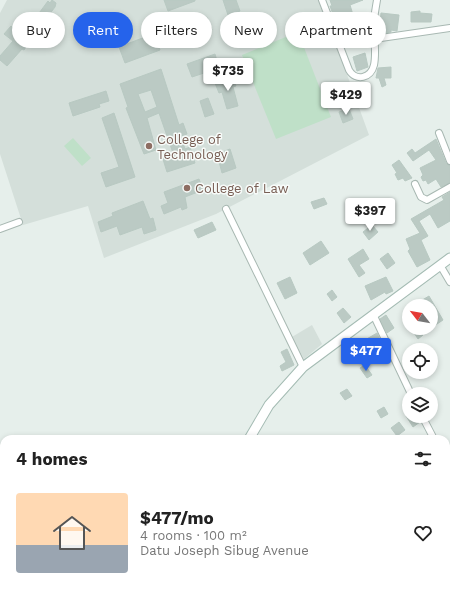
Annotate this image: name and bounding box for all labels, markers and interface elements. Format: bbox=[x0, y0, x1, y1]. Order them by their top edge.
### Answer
chip: Buy bbox=[12, 12, 65, 48]
chip: Rent bbox=[73, 12, 133, 48]
chip: Filters bbox=[141, 12, 212, 48]
chip: New bbox=[220, 12, 277, 48]
chip: Apartment bbox=[285, 12, 386, 48]
pin: $735 bbox=[204, 58, 252, 92]
text: $735 bbox=[212, 63, 244, 78]
pin: $429 bbox=[322, 82, 370, 116]
text: $429 bbox=[330, 87, 362, 102]
place label: College of Technology bbox=[157, 132, 228, 162]
marker: College of Technology bbox=[144, 141, 154, 151]
place label: College of Law bbox=[195, 181, 289, 196]
marker: College of Law bbox=[182, 183, 192, 193]
pin: $397 bbox=[346, 198, 394, 232]
text: $397 bbox=[354, 203, 386, 218]
north arrow bbox=[402, 299, 438, 335]
map controls bbox=[402, 299, 438, 423]
pin: $477 bbox=[342, 338, 390, 372]
text: $477 bbox=[350, 343, 382, 358]
button: locate bbox=[402, 343, 438, 379]
button: layers bbox=[402, 387, 438, 423]
icon: filters bbox=[412, 448, 434, 470]
text: 4 homes bbox=[16, 449, 87, 469]
text: $477/mo bbox=[140, 508, 214, 528]
icon: home bbox=[48, 509, 96, 557]
icon: heart bbox=[412, 522, 434, 544]
text: 4 rooms · 100 m² bbox=[140, 528, 247, 543]
text: Datu Joseph Sibug Avenue bbox=[140, 543, 309, 558]

